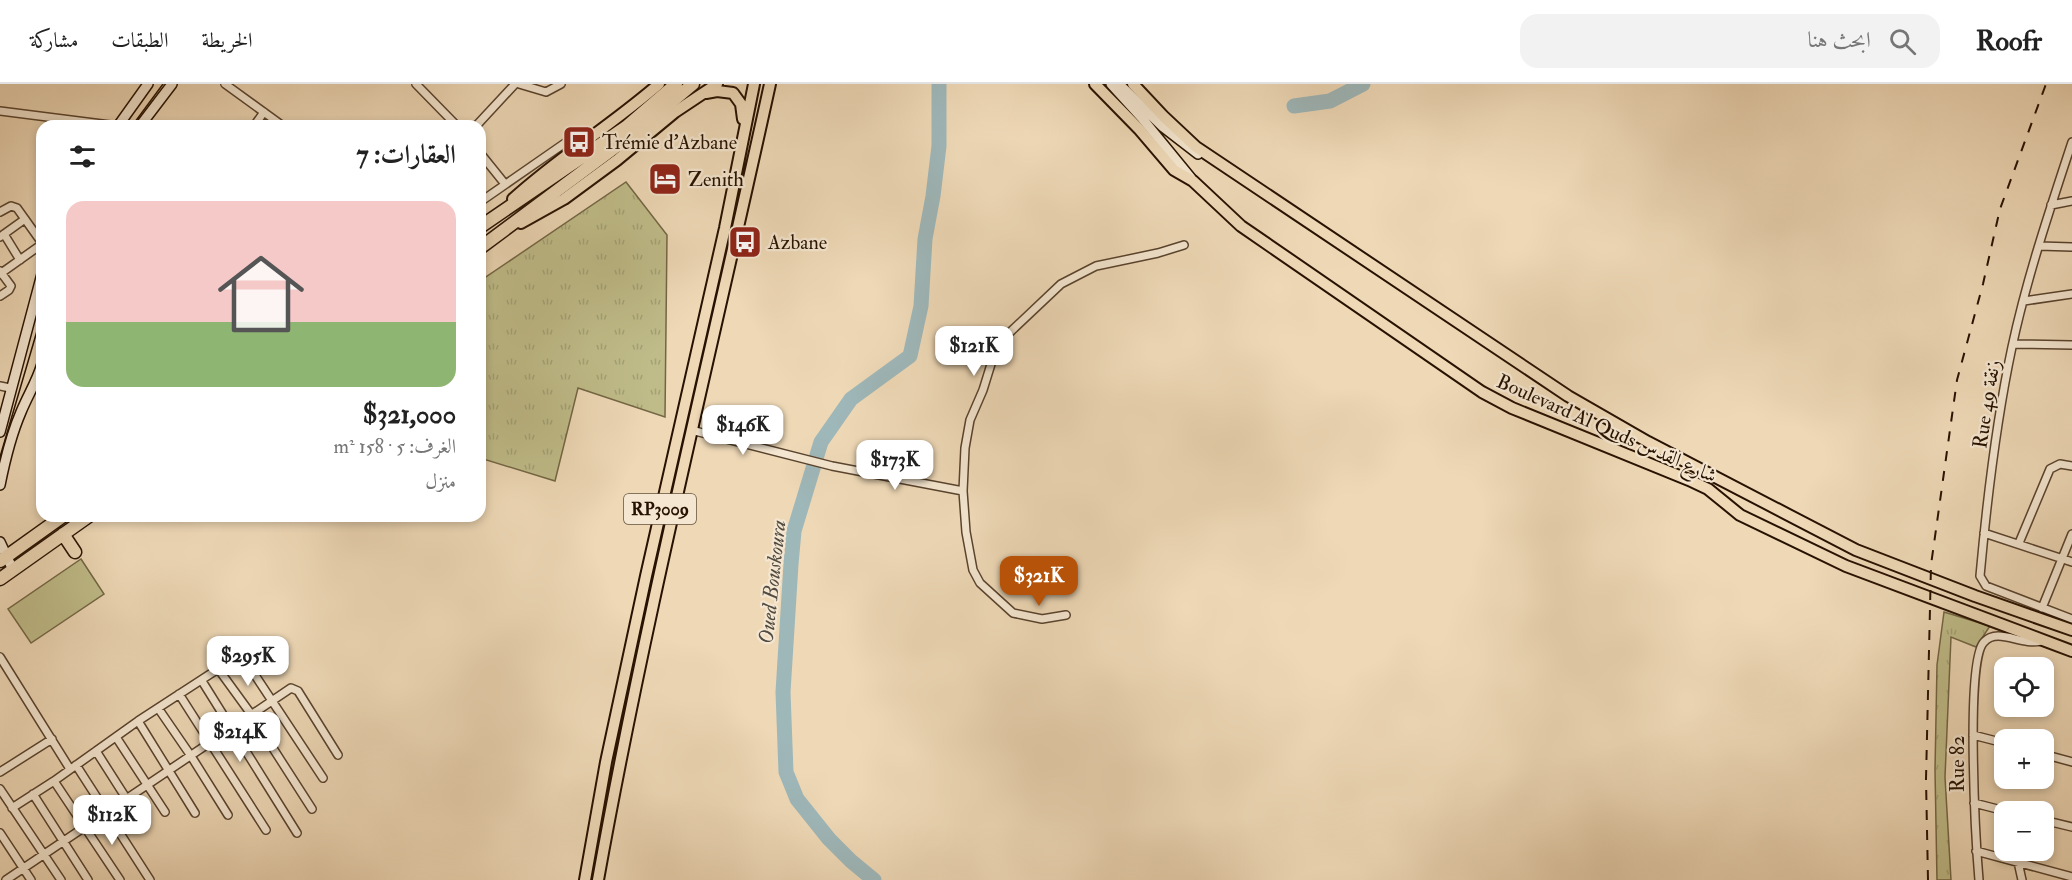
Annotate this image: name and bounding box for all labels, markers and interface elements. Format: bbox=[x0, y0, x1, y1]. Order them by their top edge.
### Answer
search box bbox=[1520, 14, 1940, 68]
text: Roofr bbox=[1976, 24, 2042, 59]
icon: search bbox=[1886, 25, 1919, 58]
text: ابحث هنا bbox=[1807, 26, 1871, 54]
text: مشاركة bbox=[30, 27, 78, 54]
text: الطبقات bbox=[111, 27, 168, 54]
text: الخريطة bbox=[201, 27, 253, 54]
bus stop icon: Trémie d'Azbane bbox=[561, 124, 597, 160]
place label: Trémie d'Azbane bbox=[602, 130, 737, 155]
text: العقارات: 7 bbox=[357, 139, 456, 171]
icon: filters bbox=[66, 140, 99, 173]
hotel icon: Zenith bbox=[647, 161, 683, 197]
place label: Zenith bbox=[688, 167, 744, 192]
bus stop icon: Azbane bbox=[727, 224, 763, 260]
place label: Azbane bbox=[767, 230, 827, 255]
icon: home bbox=[207, 240, 315, 348]
pin: $121K bbox=[932, 326, 1016, 377]
text: $121K bbox=[949, 333, 999, 358]
street label: Rue 49 زنقة bbox=[1967, 358, 2006, 450]
street label: Boulevard Al Quds شارع القدس bbox=[1491, 369, 1721, 493]
text: $321,000 bbox=[363, 399, 456, 431]
pin: $146K bbox=[701, 405, 785, 456]
text: $146K bbox=[716, 412, 770, 437]
text: الغرف: 5 · 158 m² bbox=[333, 434, 456, 459]
pin: $173K bbox=[853, 440, 937, 491]
text: $173K bbox=[870, 447, 920, 472]
text: منزل bbox=[425, 469, 456, 494]
road number: RP3009 bbox=[624, 494, 696, 524]
water label: Oued Bouskoura bbox=[753, 518, 792, 645]
pin: $321K bbox=[997, 556, 1081, 607]
text: $321K bbox=[1014, 563, 1064, 588]
pin: $295K bbox=[206, 636, 290, 687]
text: $295K bbox=[221, 643, 275, 668]
map controls bbox=[1994, 657, 2054, 861]
button: locate bbox=[1994, 657, 2054, 717]
pin: $214K bbox=[198, 712, 282, 763]
text: $214K bbox=[213, 719, 267, 744]
button: + bbox=[1994, 729, 2054, 789]
street label: Rue 82 bbox=[1945, 736, 1970, 792]
pin: $112K bbox=[70, 795, 154, 846]
button: − bbox=[1994, 801, 2054, 861]
text: $112K bbox=[87, 802, 137, 827]

